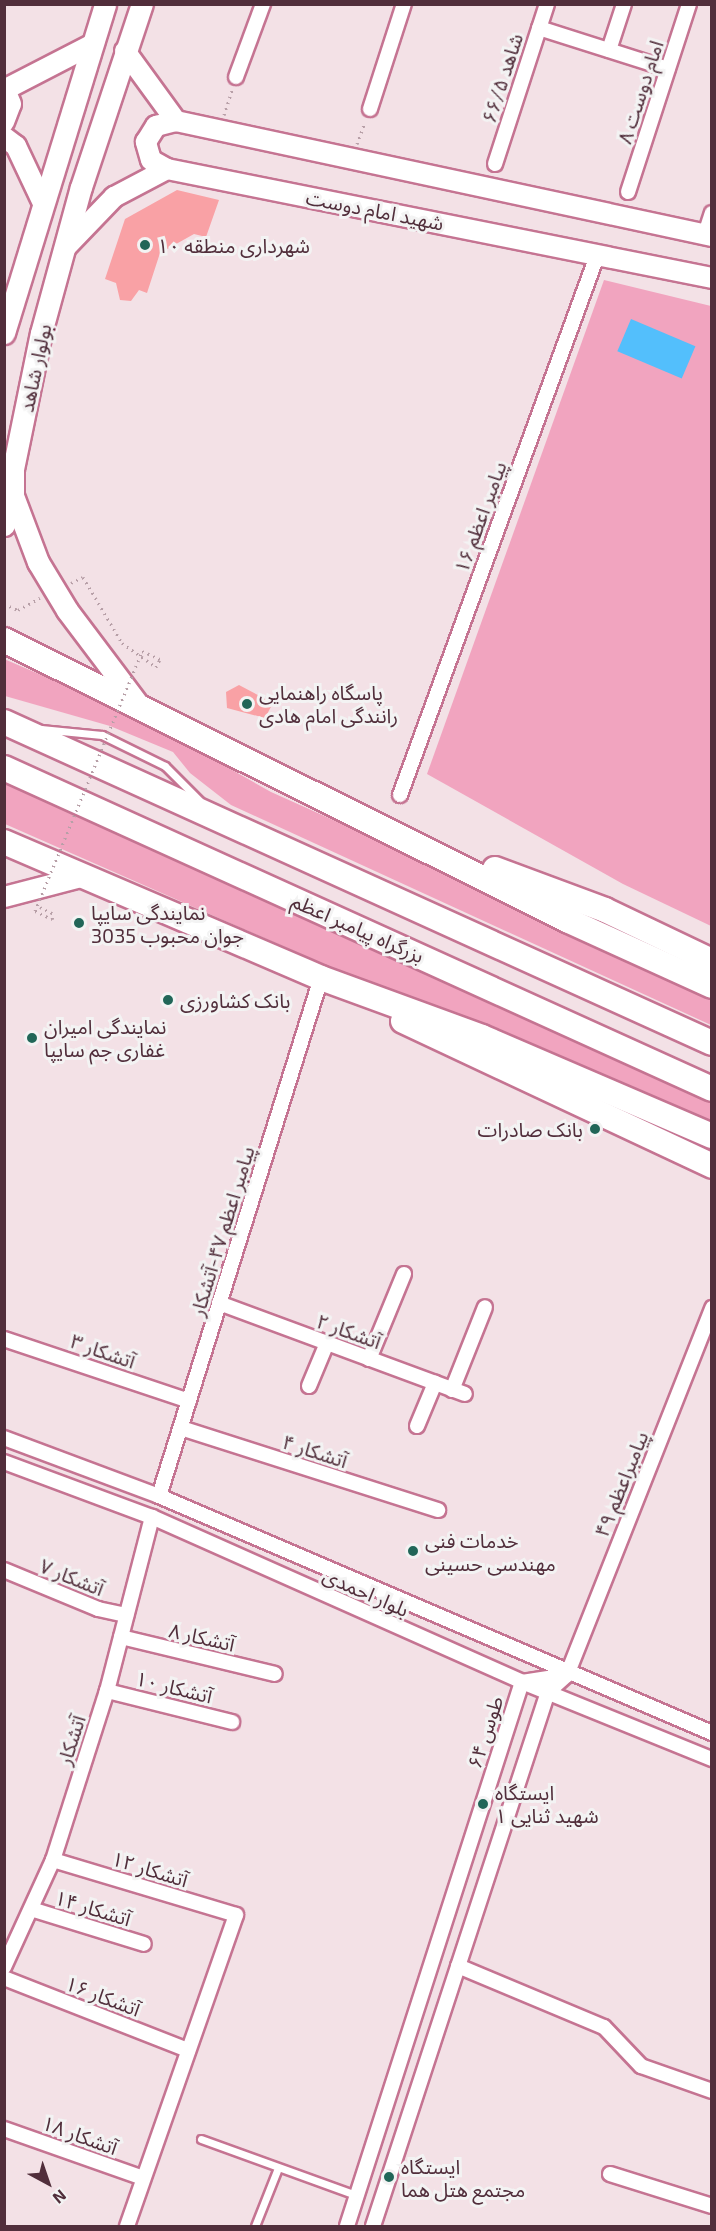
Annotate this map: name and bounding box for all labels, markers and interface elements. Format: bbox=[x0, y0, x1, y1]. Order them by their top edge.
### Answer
street label: شاهد ۶۶/۵ bbox=[476, 30, 528, 126]
street label: امام دوست ۸ bbox=[612, 37, 668, 147]
street label: شهید امام دوست bbox=[304, 185, 446, 235]
place label: شهرداری منطقه ۱۰ bbox=[157, 233, 310, 257]
marker: شهرداری منطقه ۱۰ bbox=[138, 238, 152, 252]
street label: بولوار شاهد bbox=[14, 322, 56, 414]
street label: پیامبر اعظم ۱۶ bbox=[449, 458, 511, 576]
place label: پاسگاه راهنمایی رانندگی امام هادی bbox=[259, 680, 398, 727]
marker: پاسگاه راهنمایی رانندگی امام هادی bbox=[240, 697, 254, 711]
street label: بزرگراه پیامبر اعظم bbox=[288, 888, 428, 968]
place label: نمایندگی سایپا جوان محبوب 3035 bbox=[91, 900, 244, 947]
marker: نمایندگی سایپا جوان محبوب 3035 bbox=[72, 916, 86, 930]
place label: بانک کشاورزی bbox=[180, 988, 290, 1012]
marker: بانک کشاورزی bbox=[161, 993, 175, 1007]
place label: نمایندگی امیران غفاری جم سایپا bbox=[44, 1014, 166, 1061]
marker: نمایندگی امیران غفاری جم سایپا bbox=[25, 1031, 39, 1045]
place label: بانک صادرات bbox=[478, 1117, 583, 1141]
marker: بانک صادرات bbox=[588, 1122, 602, 1136]
street label: پیامبر اعظم ۴۷-آتشکار bbox=[185, 1143, 259, 1319]
street label: آتشکار ۲ bbox=[313, 1308, 385, 1354]
street label: آتشکار ۳ bbox=[67, 1329, 139, 1373]
street label: پیامبراعظم ۴۹ bbox=[589, 1428, 653, 1540]
street label: آتشکار ۴ bbox=[279, 1429, 351, 1473]
place label: خدمات فنی مهندسی حسینی bbox=[425, 1528, 556, 1575]
marker: خدمات فنی مهندسی حسینی bbox=[406, 1544, 420, 1558]
street label: آتشکار ۷ bbox=[36, 1553, 108, 1601]
street label: بلوار احمدی bbox=[319, 1562, 413, 1622]
street label: آتشکار ۸ bbox=[167, 1618, 237, 1656]
street label: آتشکار ۱۰ bbox=[133, 1666, 215, 1708]
street label: طوس ۶۴ bbox=[462, 1693, 508, 1771]
street label: آتشکار bbox=[52, 1712, 90, 1768]
place label: ایستگاه شهید ثنایی ۱ bbox=[495, 1780, 599, 1827]
marker: ایستگاه شهید ثنایی ۱ bbox=[476, 1797, 490, 1811]
street label: آتشکار ۱۲ bbox=[109, 1846, 191, 1892]
street label: آتشکار ۱۴ bbox=[52, 1885, 134, 1931]
street label: آتشکار ۱۶ bbox=[62, 1971, 144, 2021]
street label: آتشکار ۱۸ bbox=[39, 2110, 121, 2160]
north arrow bbox=[18, 2153, 78, 2213]
place label: ایستگاه مجتمع هتل هما bbox=[401, 2154, 525, 2201]
marker: ایستگاه مجتمع هتل هما bbox=[382, 2170, 396, 2184]
text: N bbox=[49, 2186, 70, 2208]

